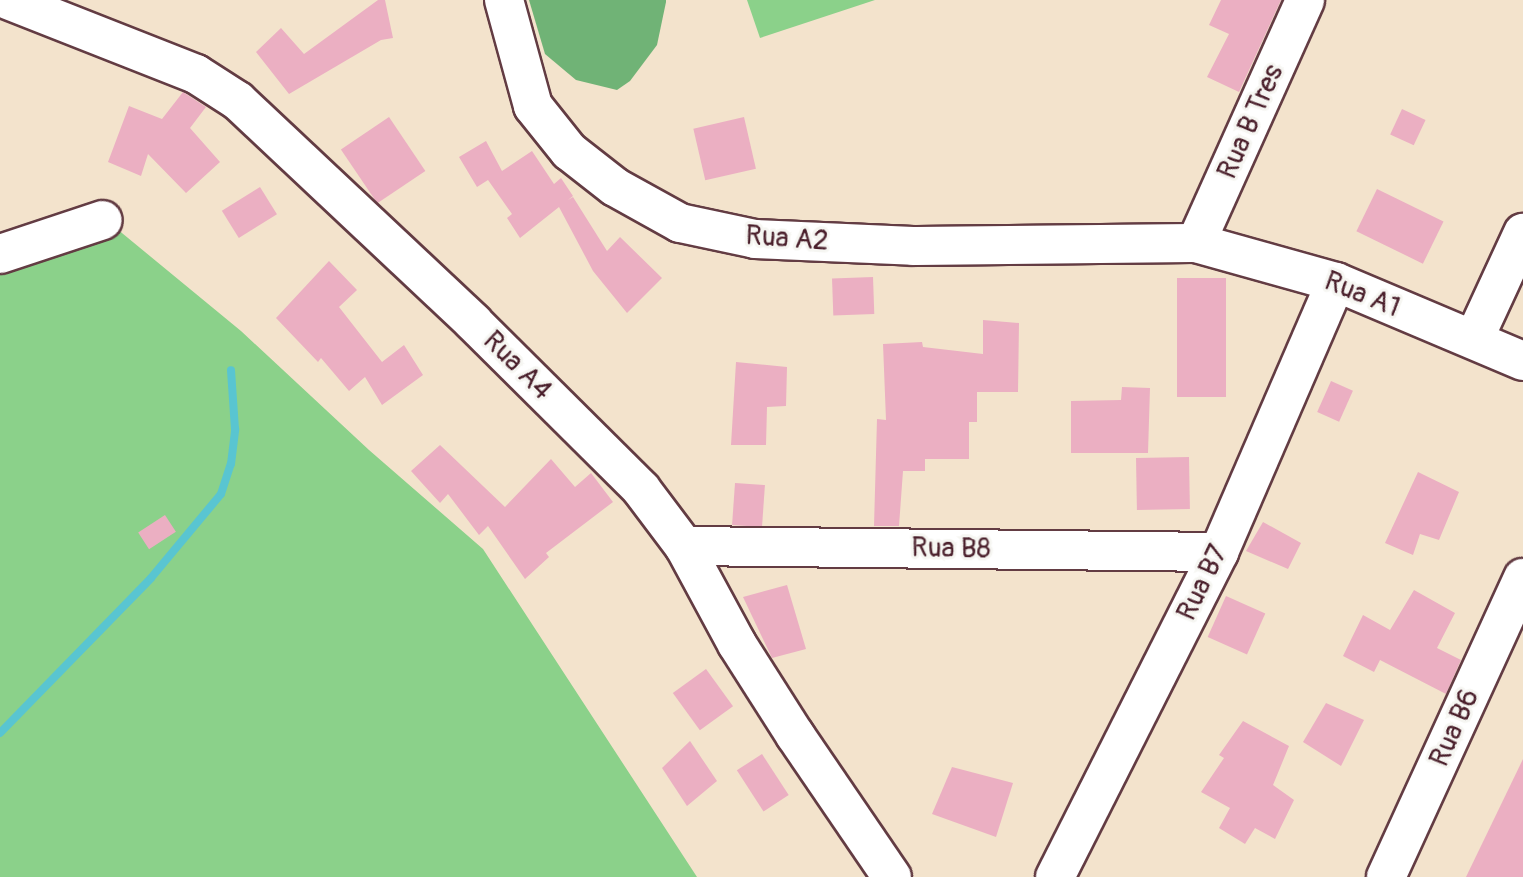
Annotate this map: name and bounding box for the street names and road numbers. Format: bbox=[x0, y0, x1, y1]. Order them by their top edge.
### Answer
street label: Rua B Tres bbox=[1211, 60, 1291, 184]
street label: Rua A2 bbox=[744, 219, 830, 259]
street label: Rua A1 bbox=[1319, 265, 1405, 325]
street label: Rua A4 bbox=[475, 324, 559, 408]
street label: Rua B8 bbox=[911, 532, 991, 566]
street label: Rua B7 bbox=[1170, 540, 1236, 626]
street label: Rua B6 bbox=[1423, 684, 1487, 772]

